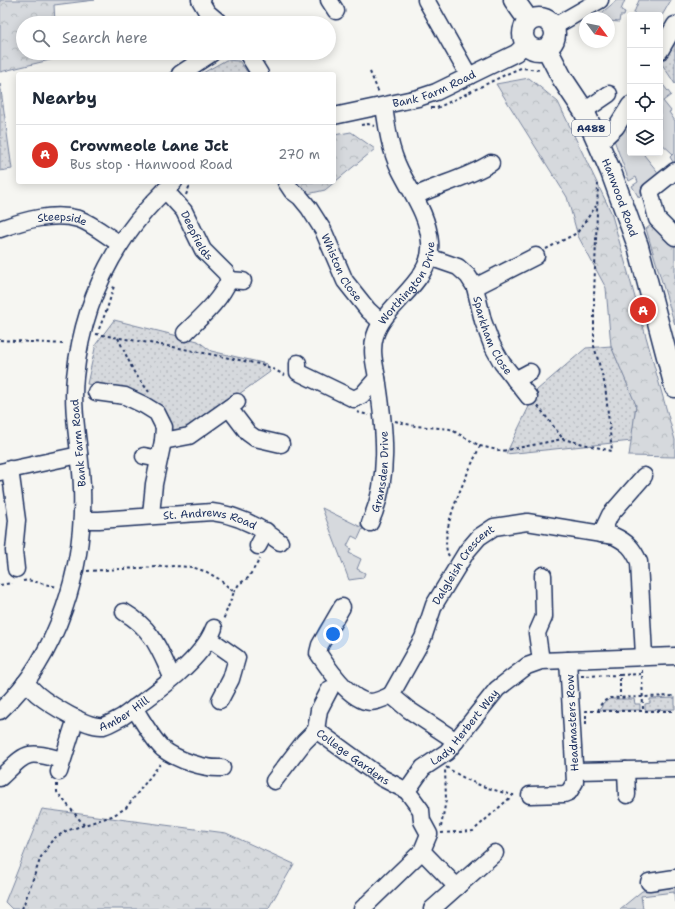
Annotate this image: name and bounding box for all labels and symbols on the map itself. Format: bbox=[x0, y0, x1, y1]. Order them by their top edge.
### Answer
north arrow bbox=[579, 12, 615, 48]
street label: Bank Farm Road bbox=[391, 67, 478, 111]
road number: A488 bbox=[572, 120, 610, 136]
street label: Hanwood Road bbox=[598, 156, 641, 239]
street label: Deepfields bbox=[177, 208, 216, 264]
street label: Steepside bbox=[36, 209, 89, 229]
street label: Whiston Close bbox=[317, 231, 365, 305]
street label: Worthington Drive bbox=[375, 241, 438, 328]
street label: Sparkham Close bbox=[469, 295, 516, 378]
pin: A bbox=[630, 295, 656, 325]
street label: Bank Farm Road bbox=[67, 398, 90, 487]
street label: Gransden Drive bbox=[368, 430, 392, 514]
street label: St. Andrews Road bbox=[163, 505, 259, 533]
street label: Dalgleish Crescent bbox=[429, 522, 498, 608]
your location bbox=[323, 624, 343, 644]
street label: Headmasters Row bbox=[562, 674, 583, 772]
street label: Lady Herbert Way bbox=[427, 686, 502, 769]
street label: Amber Hill bbox=[97, 692, 153, 735]
street label: College Gardens bbox=[313, 726, 392, 789]

